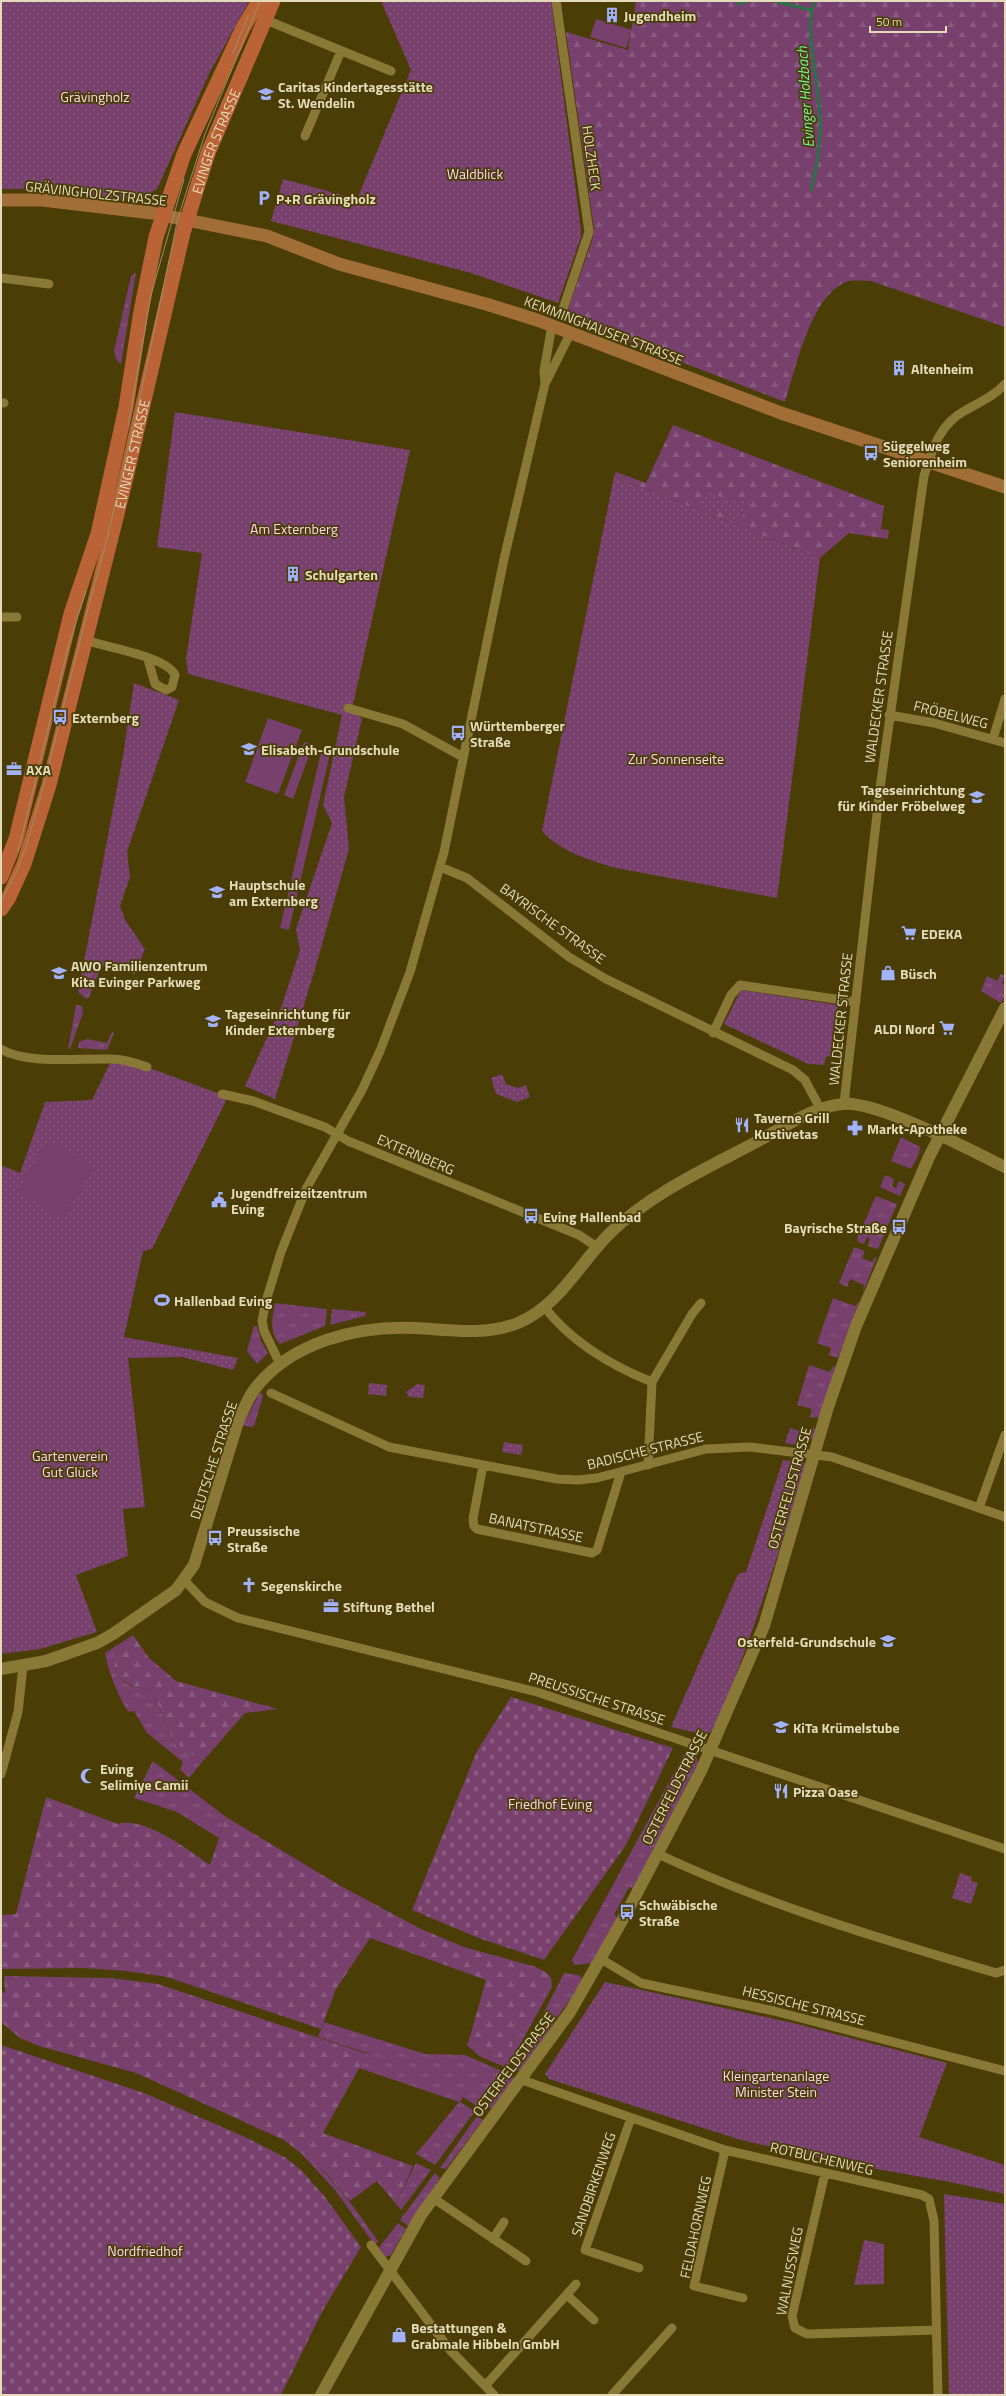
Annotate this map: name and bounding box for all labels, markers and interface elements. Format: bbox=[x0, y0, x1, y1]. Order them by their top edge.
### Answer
place label: Jugendheim bbox=[624, 5, 696, 26]
building icon: Jugendheim bbox=[603, 6, 621, 24]
scale bar bbox=[870, 8, 946, 34]
text: 50 m bbox=[876, 12, 902, 31]
water label: Evinger Holzbach bbox=[790, 45, 820, 148]
place label: Caritas Kindertagesstätte St. Wendelin bbox=[278, 76, 433, 113]
street label: EVINGER STRASSE bbox=[185, 85, 245, 196]
school or university icon: Caritas Kindertagesstätte St. Wendelin bbox=[257, 85, 275, 103]
park label: Grävingholz bbox=[60, 86, 130, 107]
street label: HOLZHECK bbox=[577, 124, 607, 192]
park label: Waldblick bbox=[447, 163, 503, 184]
street label: GRÄVINGHOLZSTRASSE bbox=[24, 175, 168, 211]
place label: P+R Grävingholz bbox=[276, 188, 376, 209]
parking icon: P+R Grävingholz bbox=[255, 189, 273, 207]
street label: KEMMINGHAUSER STRASSE bbox=[521, 290, 687, 370]
place label: Altenheim bbox=[911, 358, 973, 379]
building icon: Altenheim bbox=[890, 359, 908, 377]
street label: EVINGER STRASSE bbox=[108, 397, 155, 510]
place label: Süggelweg Seniorenheim bbox=[883, 435, 967, 472]
bus stop icon: Süggelweg Seniorenheim bbox=[862, 444, 880, 462]
park label: Am Externberg bbox=[250, 518, 338, 539]
place label: Schulgarten bbox=[305, 564, 378, 585]
building icon: Schulgarten bbox=[284, 565, 302, 583]
street label: WALDECKER STRASSE bbox=[858, 629, 898, 765]
street label: FRÖBELWEG bbox=[911, 695, 991, 733]
place label: Externberg bbox=[72, 707, 140, 728]
bus stop icon: Externberg bbox=[51, 708, 69, 726]
place label: Württemberger Straße bbox=[470, 715, 565, 752]
bus stop icon: Württemberger Straße bbox=[449, 724, 467, 742]
place label: Elisabeth-Grundschule bbox=[261, 739, 399, 760]
school or university icon: Elisabeth-Grundschule bbox=[240, 740, 258, 758]
park label: Zur Sonnenseite bbox=[628, 748, 724, 769]
place label: AXA bbox=[26, 759, 51, 780]
office icon: AXA bbox=[5, 760, 23, 778]
place label: Tageseinrichtung für Kinder Fröbelweg bbox=[837, 779, 966, 816]
school or university icon: Tageseinrichtung für Kinder Fröbelweg bbox=[968, 788, 986, 806]
place label: Hauptschule am Externberg bbox=[229, 874, 319, 911]
street label: BAYRISCHE STRASSE bbox=[496, 878, 610, 969]
school or university icon: Hauptschule am Externberg bbox=[208, 883, 226, 901]
place label: EDEKA bbox=[921, 923, 963, 944]
supermarket icon: EDEKA bbox=[900, 924, 918, 942]
street label: WALDECKER STRASSE bbox=[823, 951, 857, 1086]
place label: AWO Familienzentrum Kita Evinger Parkweg bbox=[71, 955, 207, 992]
place label: Büsch bbox=[900, 963, 937, 984]
school or university icon: AWO Familienzentrum Kita Evinger Parkweg bbox=[50, 964, 68, 982]
shop icon: Büsch bbox=[879, 964, 897, 982]
place label: Tageseinrichtung für Kinder Externberg bbox=[225, 1003, 350, 1040]
school or university icon: Tageseinrichtung für Kinder Externberg bbox=[204, 1012, 222, 1030]
place label: ALDI Nord bbox=[874, 1018, 935, 1039]
supermarket icon: ALDI Nord bbox=[938, 1019, 956, 1037]
place label: Taverne Grill Kustivetas bbox=[754, 1107, 830, 1144]
restaurant icon: Taverne Grill Kustivetas bbox=[733, 1116, 751, 1134]
place label: Markt-Apotheke bbox=[867, 1118, 967, 1139]
pharmacy icon: Markt-Apotheke bbox=[846, 1119, 864, 1137]
street label: EXTERNBERG bbox=[374, 1128, 458, 1180]
place label: Jugendfreizeitzentrum Eving bbox=[231, 1182, 367, 1219]
public building icon: Jugendfreizeitzentrum Eving bbox=[210, 1191, 228, 1209]
place label: Eving Hallenbad bbox=[543, 1206, 641, 1227]
bus stop icon: Eving Hallenbad bbox=[522, 1207, 540, 1225]
place label: Bayrische Straße bbox=[784, 1217, 887, 1238]
bus stop icon: Bayrische Straße bbox=[890, 1218, 908, 1236]
place label: Hallenbad Eving bbox=[174, 1290, 273, 1311]
sports icon: Hallenbad Eving bbox=[153, 1291, 171, 1309]
street label: DEUTSCHE STRASSE bbox=[184, 1398, 242, 1522]
street label: OSTERFELDSTRASSE bbox=[762, 1424, 817, 1551]
street label: BADISCHE STRASSE bbox=[585, 1425, 706, 1475]
park label: Gartenverein Gut Glück bbox=[32, 1445, 108, 1482]
street label: BANATSTRASSE bbox=[487, 1507, 585, 1547]
place label: Preussische Straße bbox=[227, 1520, 300, 1557]
bus stop icon: Preussische Straße bbox=[206, 1529, 224, 1547]
place label: Segenskirche bbox=[261, 1575, 342, 1596]
church icon: Segenskirche bbox=[240, 1576, 258, 1594]
place label: Stiftung Bethel bbox=[343, 1596, 435, 1617]
office icon: Stiftung Bethel bbox=[322, 1597, 340, 1615]
place label: Osterfeld-Grundschule bbox=[737, 1631, 876, 1652]
school or university icon: Osterfeld-Grundschule bbox=[879, 1632, 897, 1650]
street label: PREUSSISCHE STRASSE bbox=[526, 1666, 668, 1730]
place label: KiTa Krümelstube bbox=[793, 1717, 900, 1738]
school or university icon: KiTa Krümelstube bbox=[772, 1718, 790, 1736]
street label: OSTERFELDSTRASSE bbox=[636, 1726, 712, 1848]
place label: Eving Selimiye Camii bbox=[100, 1758, 188, 1795]
mosque icon: Eving Selimiye Camii bbox=[79, 1767, 97, 1785]
place label: Pizza Oase bbox=[793, 1781, 858, 1802]
restaurant icon: Pizza Oase bbox=[772, 1782, 790, 1800]
park label: Friedhof Eving bbox=[508, 1793, 592, 1814]
place label: Schwäbische Straße bbox=[639, 1894, 717, 1931]
bus stop icon: Schwäbische Straße bbox=[618, 1903, 636, 1921]
street label: HESSISCHE STRASSE bbox=[740, 1980, 868, 2030]
street label: OSTERFELDSTRASSE bbox=[467, 2007, 559, 2121]
park label: Kleingartenanlage Minister Stein bbox=[723, 2065, 829, 2102]
street label: SANDBIRKENWEG bbox=[565, 2129, 621, 2239]
street label: ROTBUCHENWEG bbox=[768, 2136, 876, 2180]
street label: FELDAHORNWEG bbox=[674, 2174, 716, 2280]
street label: WALNUSSWEG bbox=[770, 2225, 808, 2317]
park label: Nordfriedhof bbox=[107, 2240, 183, 2261]
place label: Bestattungen & Grabmale Hibbeln GmbH bbox=[411, 2317, 560, 2354]
shop icon: Bestattungen & Grabmale Hibbeln GmbH bbox=[390, 2326, 408, 2344]

